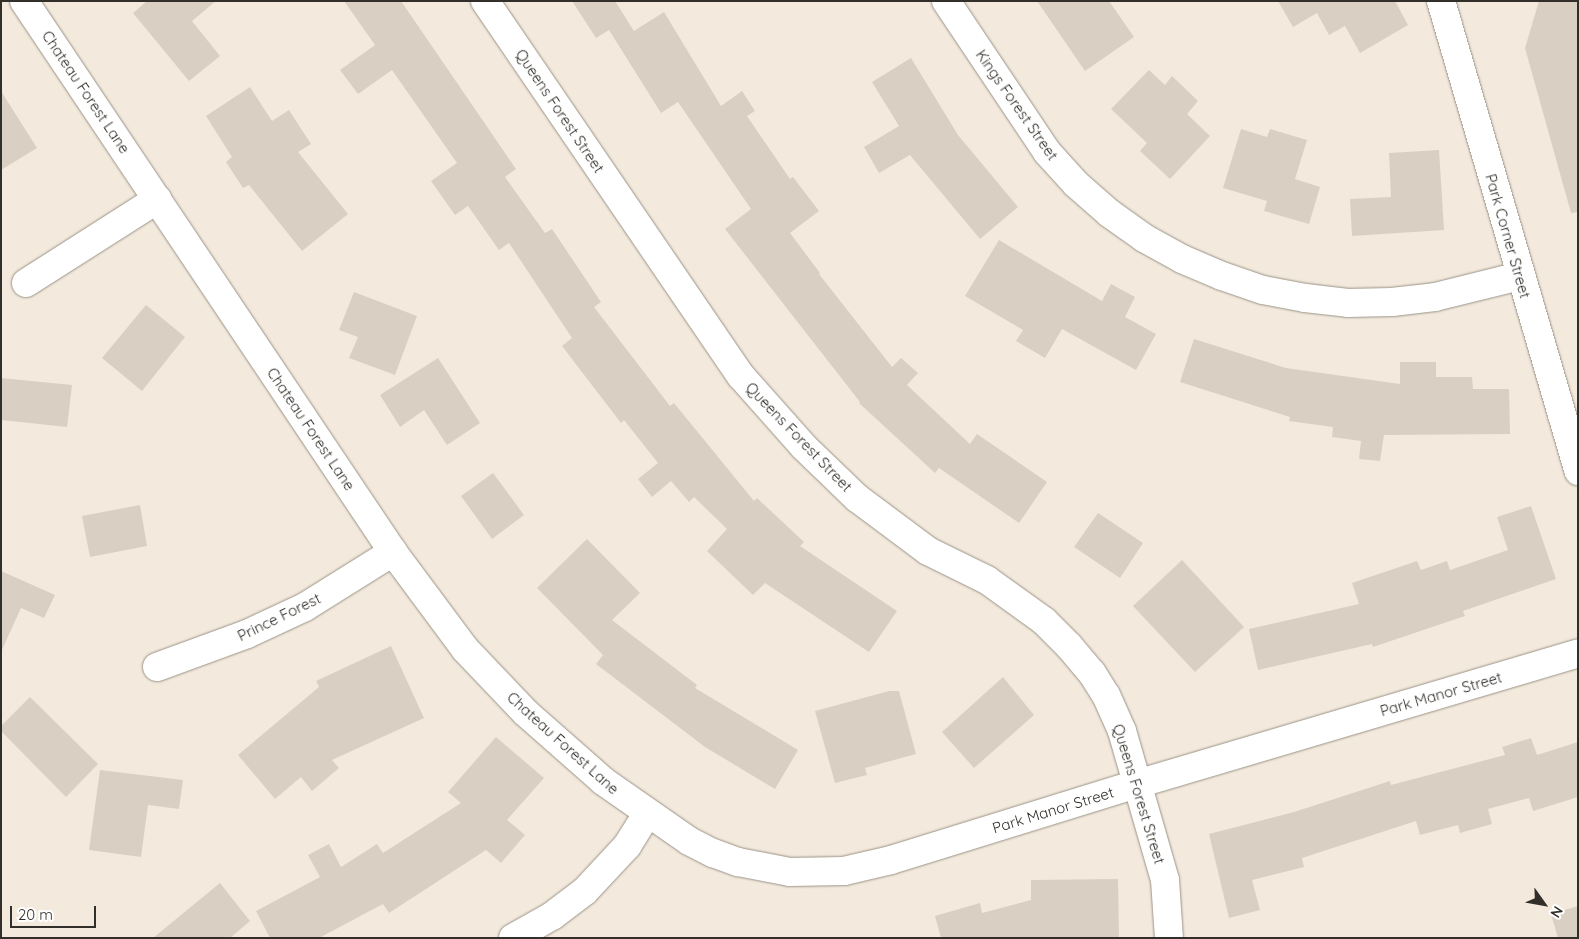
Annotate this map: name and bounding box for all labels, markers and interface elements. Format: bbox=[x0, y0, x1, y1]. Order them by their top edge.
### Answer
street label: Chateau Forest Lane bbox=[38, 27, 134, 157]
street label: Queens Forest Street bbox=[512, 46, 608, 176]
street label: Kings Forest Street bbox=[972, 46, 1062, 164]
street label: Park Corner Street bbox=[1482, 172, 1534, 300]
street label: Chateau Forest Lane bbox=[263, 364, 359, 494]
street label: Queens Forest Street bbox=[742, 378, 856, 496]
street label: Prince Forest bbox=[234, 589, 324, 645]
street label: Park Manor Street bbox=[1378, 668, 1504, 720]
street label: Chateau Forest Lane bbox=[503, 688, 623, 798]
street label: Queens Forest Street bbox=[1109, 722, 1169, 866]
street label: Park Manor Street bbox=[990, 783, 1116, 837]
north arrow bbox=[1519, 879, 1569, 929]
scale bar bbox=[12, 896, 99, 928]
text: N bbox=[1546, 903, 1567, 921]
text: 20 m bbox=[18, 905, 53, 924]

